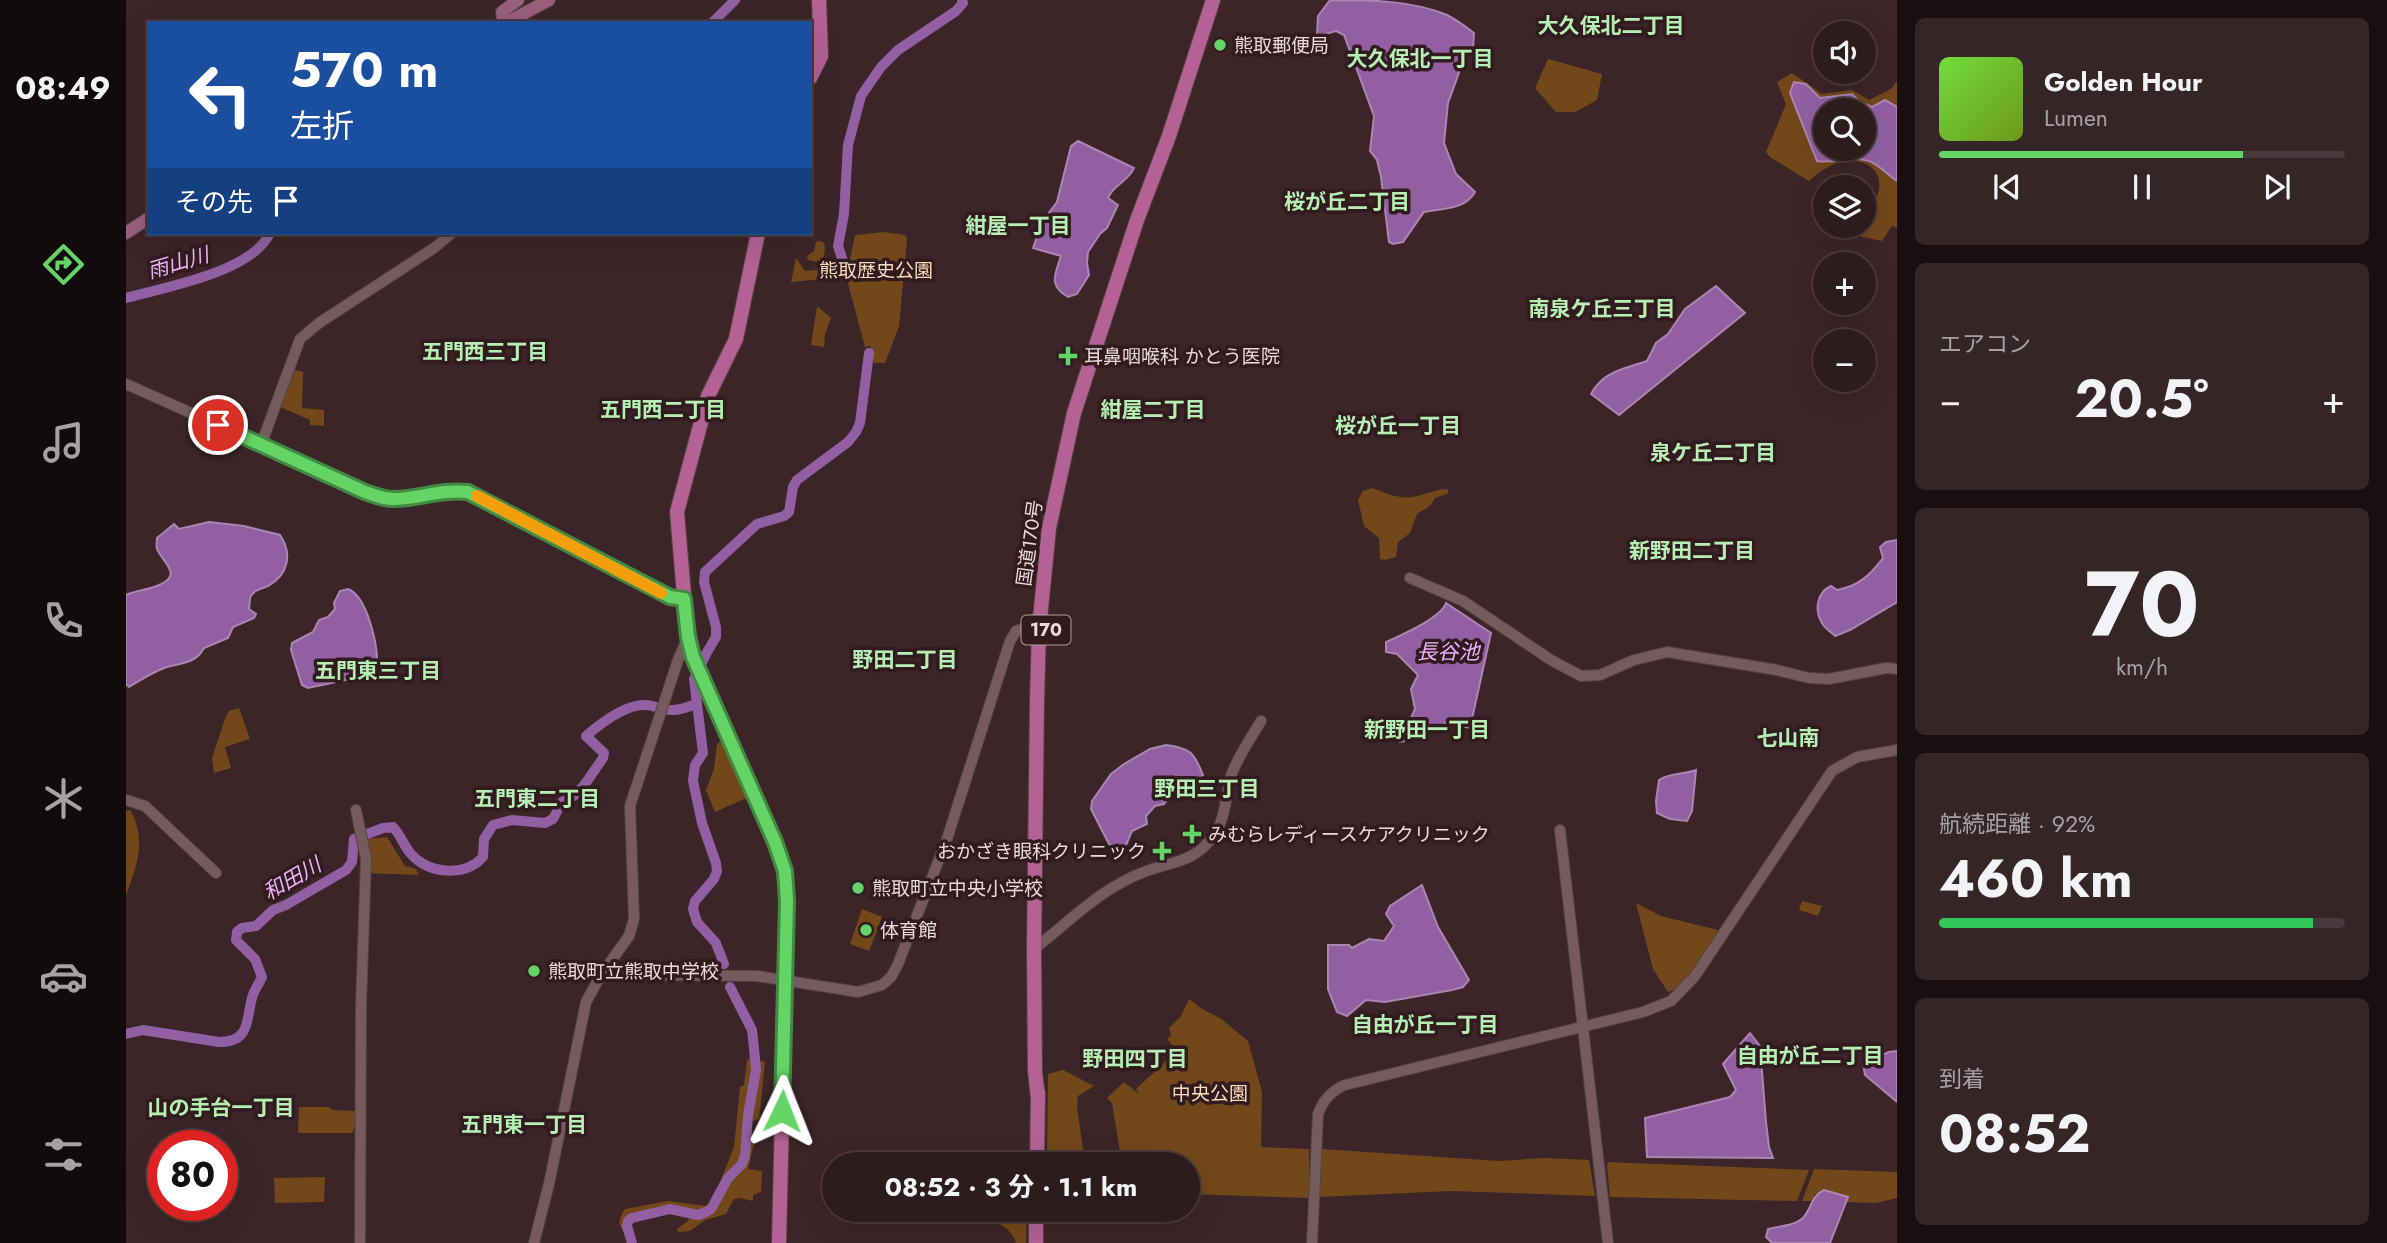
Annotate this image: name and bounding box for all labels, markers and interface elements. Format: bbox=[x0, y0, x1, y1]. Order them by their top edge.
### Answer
district label: 大久保北二丁目 bbox=[1538, 11, 1685, 41]
map controls bbox=[1813, 21, 1876, 392]
button: sound bbox=[1813, 21, 1876, 84]
place label: 熊取郵便局 bbox=[1234, 32, 1329, 59]
text: 570 m bbox=[290, 35, 438, 105]
marker: 熊取郵便局 bbox=[1212, 37, 1228, 53]
district label: 大久保北一丁目 bbox=[1347, 44, 1494, 74]
icon: left bbox=[175, 49, 266, 140]
text: Golden Hour bbox=[2044, 63, 2203, 101]
text: 08:49 bbox=[15, 65, 111, 111]
button: search bbox=[1813, 98, 1876, 161]
text: Lumen bbox=[2044, 101, 2108, 135]
text: 左折 bbox=[290, 103, 354, 149]
icon: previous bbox=[1988, 168, 2026, 206]
icon: pause bbox=[2123, 168, 2161, 206]
icon: next bbox=[2258, 168, 2296, 206]
button: layers bbox=[1813, 175, 1876, 238]
icon: arrive bbox=[267, 182, 305, 220]
text: その先 bbox=[175, 183, 253, 221]
district label: 桜が丘二丁目 bbox=[1284, 187, 1410, 217]
district label: 紺屋一丁目 bbox=[966, 211, 1071, 241]
water label: 雨山川 bbox=[144, 239, 214, 286]
icon: directions bbox=[39, 240, 88, 289]
button: + bbox=[1813, 252, 1876, 315]
park label: 熊取歴史公園 bbox=[819, 257, 933, 284]
district label: 南泉ケ丘三丁目 bbox=[1529, 294, 1676, 324]
text: エアコン bbox=[1939, 327, 2031, 361]
button: − bbox=[1813, 329, 1876, 392]
district label: 五門西三丁目 bbox=[422, 337, 548, 367]
place label: 耳鼻咽喉科 かとう医院 bbox=[1084, 343, 1280, 370]
marker: 耳鼻咽喉科 かとう医院 bbox=[1058, 346, 1078, 366]
text: 20.5° bbox=[2074, 361, 2209, 437]
text: − bbox=[1939, 372, 1961, 427]
text: + bbox=[2322, 372, 2345, 427]
pin bbox=[188, 395, 248, 455]
district label: 五門西二丁目 bbox=[600, 395, 726, 425]
district label: 紺屋二丁目 bbox=[1101, 395, 1206, 425]
icon: arrive bbox=[199, 406, 237, 444]
district label: 桜が丘一丁目 bbox=[1335, 411, 1461, 441]
icon: music bbox=[39, 418, 88, 467]
district label: 泉ケ丘二丁目 bbox=[1650, 438, 1776, 468]
street label: 国道170号 bbox=[1010, 498, 1049, 588]
district label: 新野田二丁目 bbox=[1629, 536, 1755, 566]
text: 70 bbox=[2084, 539, 2200, 670]
icon: phone bbox=[39, 596, 88, 645]
road number: 170 bbox=[1021, 616, 1070, 644]
water label: 長谷池 bbox=[1417, 637, 1481, 667]
district label: 野田二丁目 bbox=[853, 645, 958, 675]
text: km/h bbox=[2116, 650, 2168, 684]
district label: 五門東三丁目 bbox=[315, 656, 441, 686]
district label: 新野田一丁目 bbox=[1364, 715, 1490, 745]
district label: 七山南 bbox=[1757, 723, 1820, 753]
icon: climate bbox=[39, 774, 88, 823]
district label: 野田三丁目 bbox=[1155, 774, 1260, 804]
district label: 五門東二丁目 bbox=[474, 784, 600, 814]
text: 航続距離 · 92% bbox=[1939, 807, 2095, 841]
place label: みむらレディースケアクリニック bbox=[1208, 821, 1490, 848]
marker: みむらレディースケアクリニック bbox=[1182, 824, 1202, 844]
place label: おかざき眼科クリニック bbox=[937, 838, 1146, 865]
marker: おかざき眼科クリニック bbox=[1152, 841, 1172, 861]
text: 460 km bbox=[1939, 841, 2133, 917]
water label: 和田川 bbox=[257, 849, 329, 908]
place label: 熊取町立中央小学校 bbox=[872, 875, 1043, 902]
marker: 熊取町立中央小学校 bbox=[850, 880, 866, 896]
place label: 体育館 bbox=[880, 917, 937, 944]
marker: 体育館 bbox=[858, 922, 874, 938]
icon: car bbox=[39, 952, 88, 1001]
place label: 熊取町立熊取中学校 bbox=[548, 958, 719, 985]
marker: 熊取町立熊取中学校 bbox=[526, 963, 542, 979]
district label: 自由が丘一丁目 bbox=[1352, 1010, 1499, 1040]
district label: 自由が丘二丁目 bbox=[1737, 1041, 1884, 1071]
district label: 野田四丁目 bbox=[1083, 1044, 1188, 1074]
text: 到着 bbox=[1939, 1062, 1985, 1096]
position arrow bbox=[745, 1074, 819, 1148]
park label: 中央公園 bbox=[1172, 1080, 1248, 1107]
district label: 山の手台一丁目 bbox=[148, 1093, 295, 1123]
text: 08:52 bbox=[1939, 1096, 2090, 1172]
district label: 五門東一丁目 bbox=[461, 1110, 587, 1140]
icon: filters bbox=[39, 1130, 88, 1179]
speed limit sign: 80 bbox=[147, 1130, 238, 1221]
text: 08:52 · 3 分 · 1.1 km bbox=[885, 1168, 1137, 1206]

